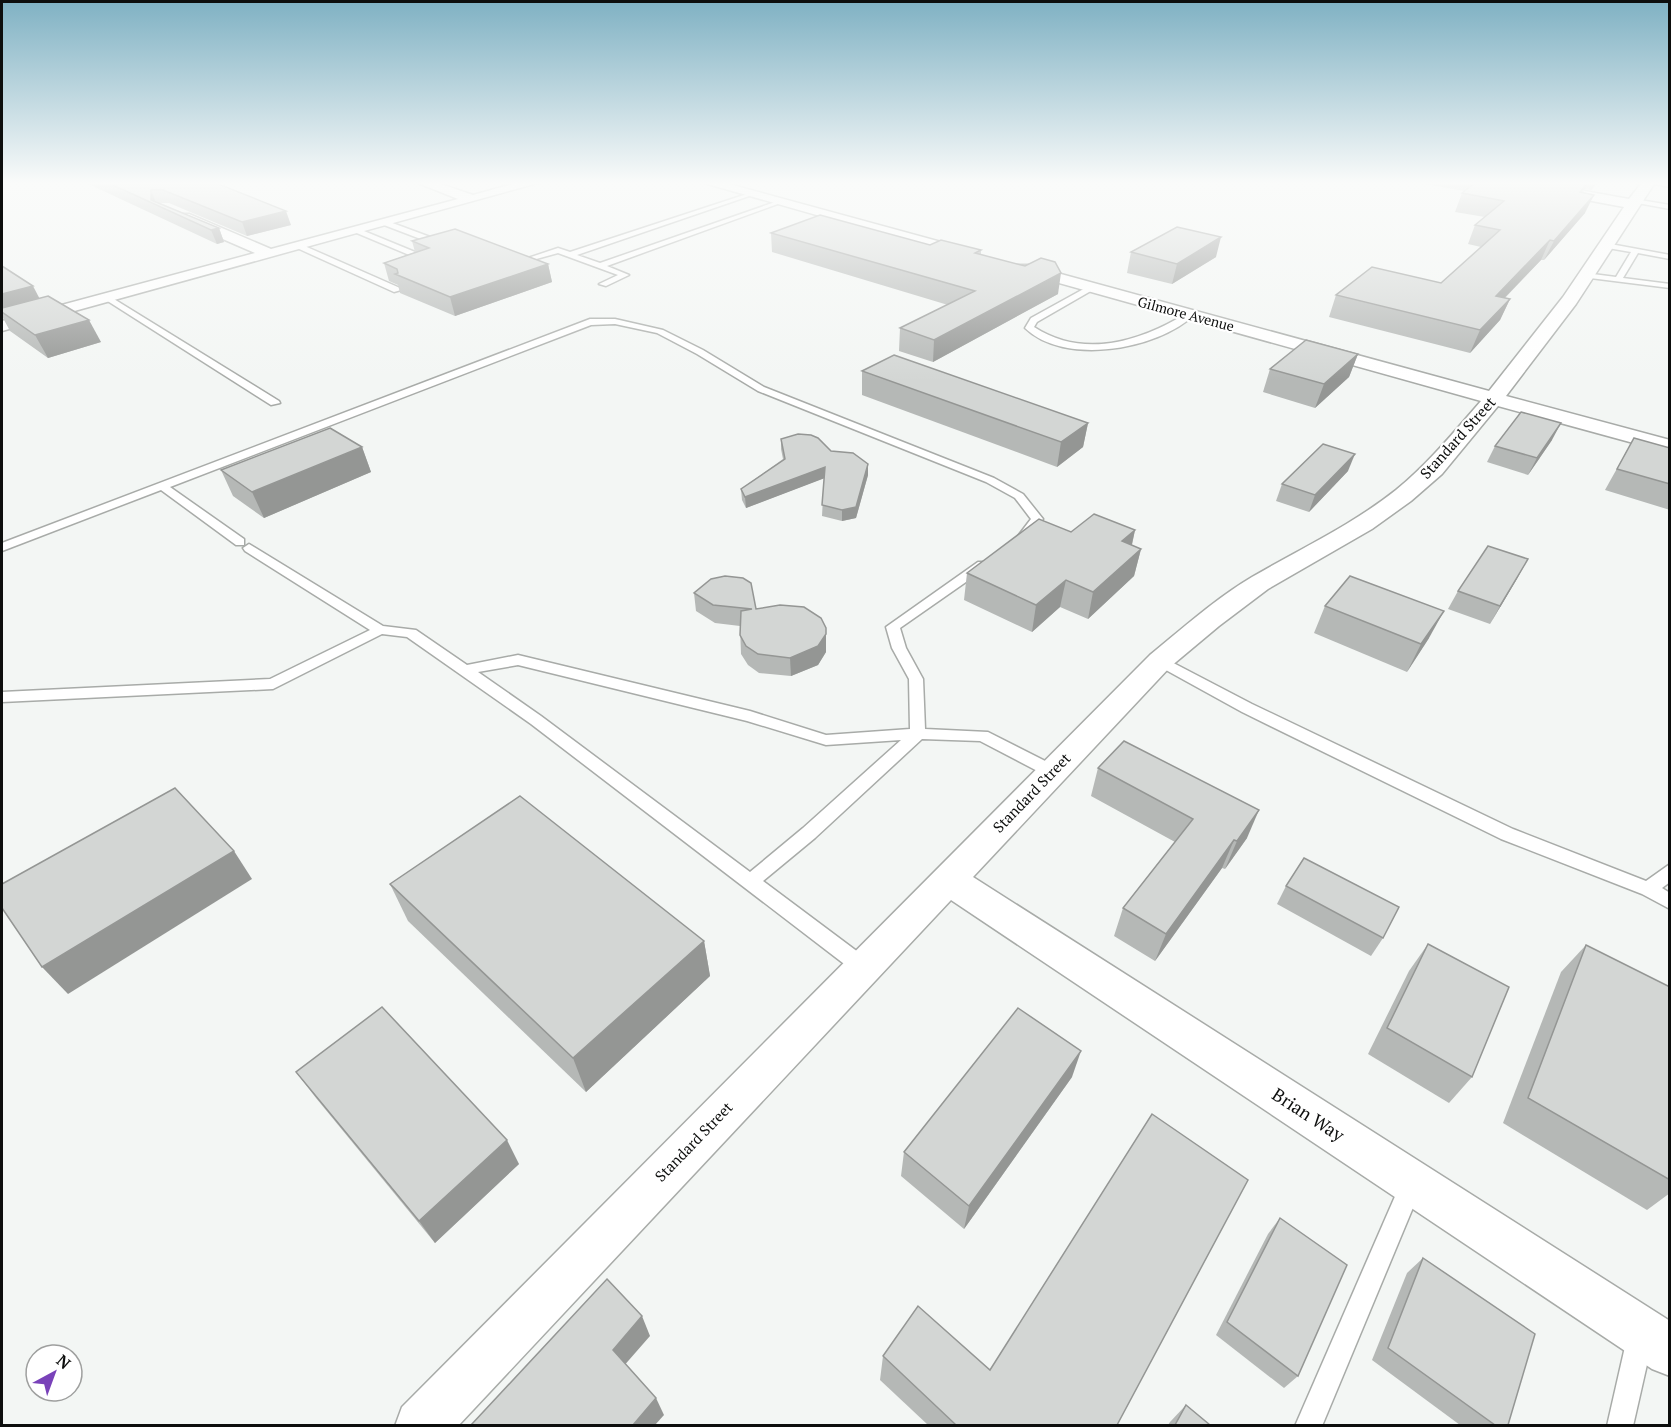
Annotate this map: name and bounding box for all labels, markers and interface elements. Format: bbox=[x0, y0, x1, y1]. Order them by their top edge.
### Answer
street label: Gilmore Avenue bbox=[1136, 291, 1237, 336]
street label: Standard Street bbox=[1415, 392, 1500, 483]
street label: Standard Street bbox=[988, 748, 1075, 837]
street label: Brian Way bbox=[1268, 1082, 1350, 1147]
street label: Standard Street bbox=[650, 1097, 737, 1186]
north arrow bbox=[24, 1343, 84, 1403]
text: N bbox=[52, 1349, 76, 1374]

